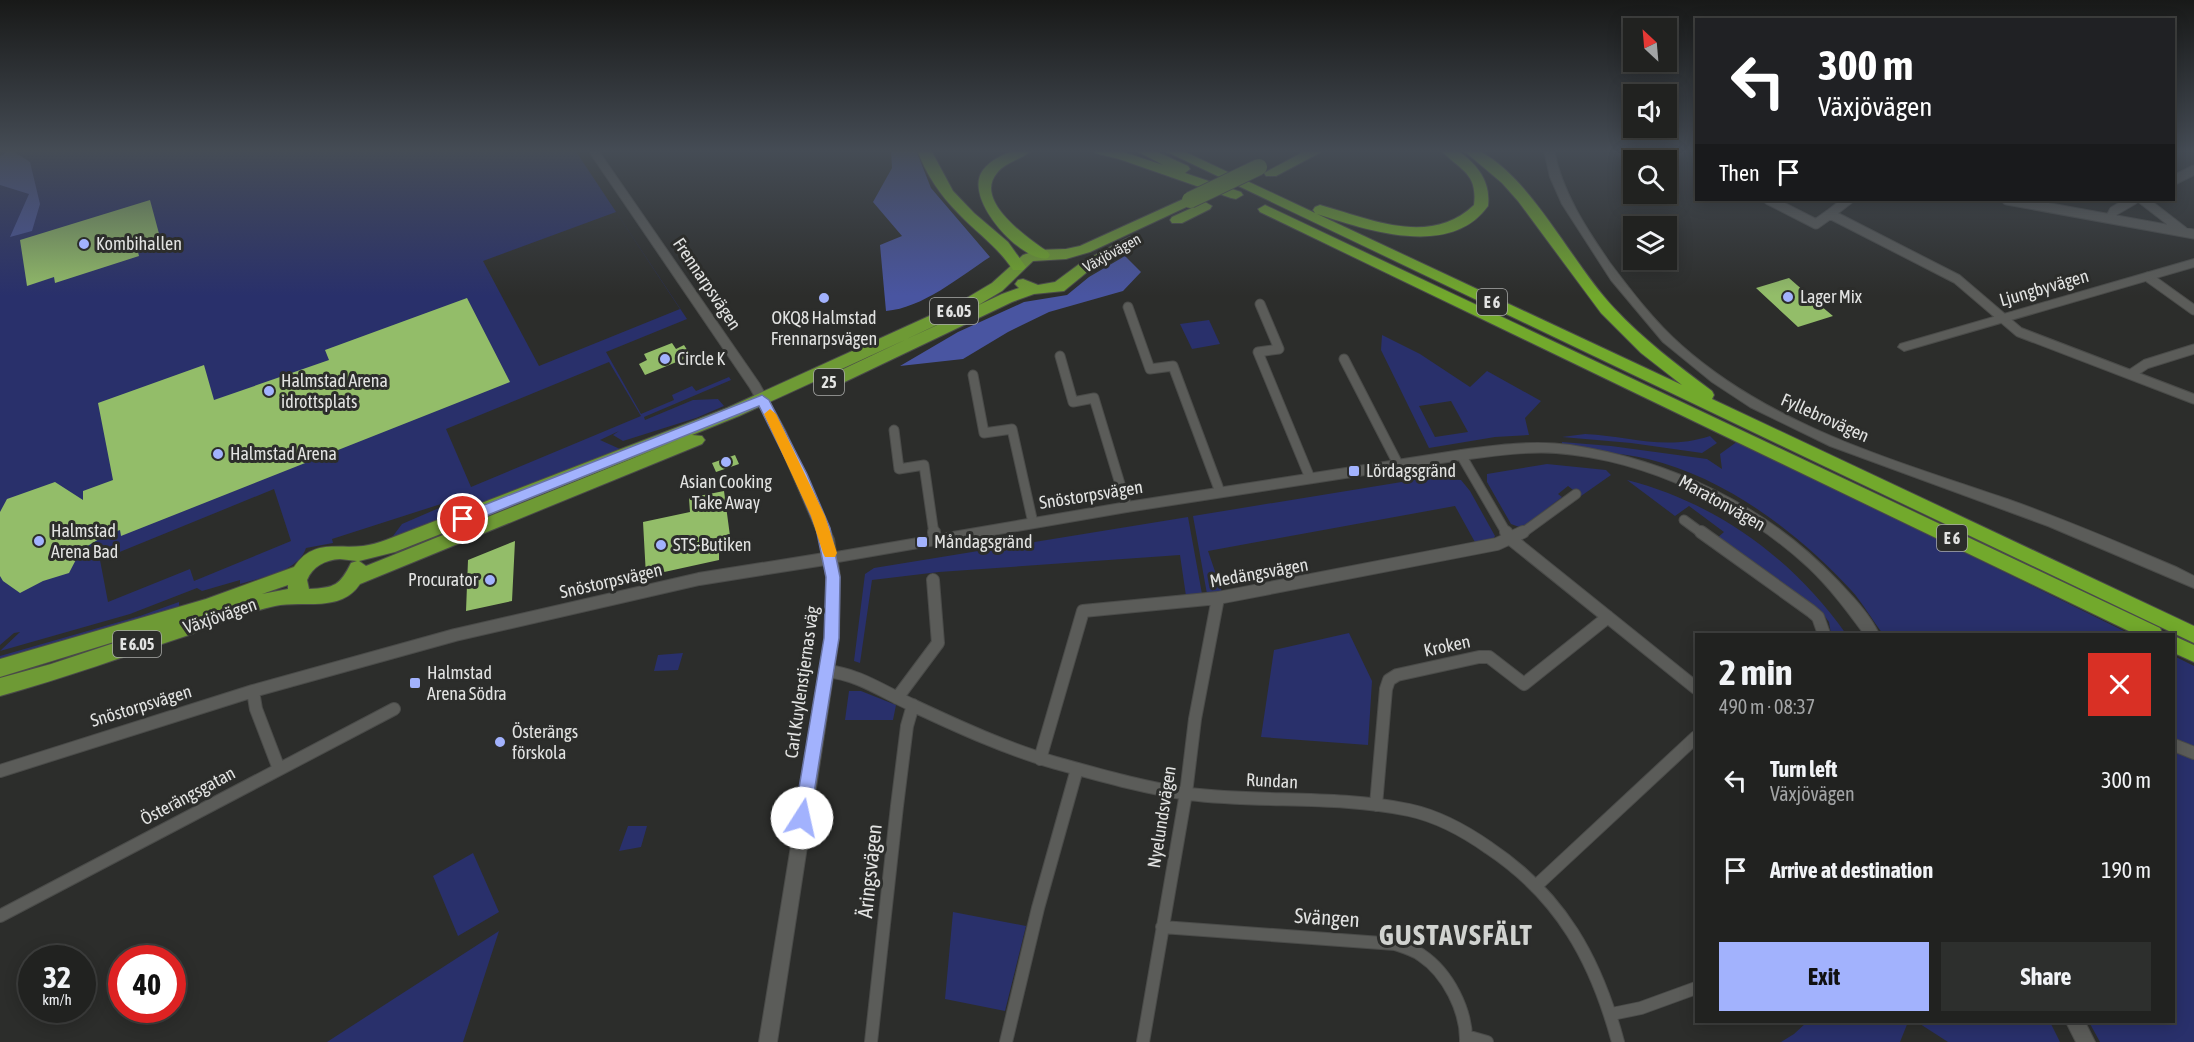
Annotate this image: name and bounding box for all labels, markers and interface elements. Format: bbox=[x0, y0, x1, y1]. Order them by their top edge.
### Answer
north arrow bbox=[1623, 18, 1677, 72]
map controls bbox=[1623, 18, 1677, 270]
text: 300 m bbox=[1818, 41, 1913, 89]
icon: left bbox=[1719, 42, 1797, 120]
button: sound bbox=[1623, 84, 1677, 138]
text: Växjövägen bbox=[1818, 91, 1932, 122]
button: search bbox=[1623, 150, 1677, 204]
icon: arrive bbox=[1772, 156, 1805, 189]
text: Then bbox=[1719, 160, 1760, 186]
button: layers bbox=[1623, 216, 1677, 270]
street label: Växjövägen bbox=[1080, 230, 1144, 275]
place label: Kombihallen bbox=[96, 233, 182, 254]
street label: Frennarpsvägen bbox=[669, 234, 746, 334]
marker: Kombihallen bbox=[77, 237, 91, 251]
street label: Ljungbyvägen bbox=[1997, 265, 2091, 310]
place label: Lager Mix bbox=[1800, 286, 1862, 307]
road number: E 6 bbox=[1477, 289, 1507, 315]
marker: Lager Mix bbox=[1781, 290, 1795, 304]
marker: OKQ8 Halmstad Frennarpsvägen bbox=[817, 291, 831, 305]
road number: E 6.05 bbox=[930, 298, 978, 324]
place label: OKQ8 Halmstad Frennarpsvägen bbox=[771, 307, 877, 349]
place label: Circle K bbox=[677, 348, 725, 369]
marker: Circle K bbox=[658, 352, 672, 366]
road number: 25 bbox=[814, 369, 844, 395]
place label: Halmstad Arena idrottsplats bbox=[281, 370, 388, 412]
marker: Halmstad Arena idrottsplats bbox=[262, 384, 276, 398]
street label: Fyllebrovägen bbox=[1778, 389, 1873, 446]
place label: Halmstad Arena bbox=[230, 443, 337, 464]
marker: Halmstad Arena bbox=[211, 447, 225, 461]
marker: Asian Cooking Take Away bbox=[719, 455, 733, 469]
place label: Lördagsgränd bbox=[1366, 460, 1456, 481]
marker: Lördagsgränd bbox=[1347, 464, 1361, 478]
street label: Maratonvägen bbox=[1675, 470, 1769, 535]
place label: Asian Cooking Take Away bbox=[680, 471, 772, 513]
street label: Snöstorpsvägen bbox=[1038, 476, 1144, 513]
pin bbox=[437, 493, 488, 544]
icon: arrive bbox=[446, 502, 479, 535]
place label: Halmstad Arena Bad bbox=[51, 520, 118, 562]
road number: E 6 bbox=[1937, 525, 1967, 551]
place label: Måndagsgränd bbox=[934, 531, 1032, 552]
marker: Halmstad Arena Bad bbox=[32, 534, 46, 548]
place label: STS-Butiken bbox=[673, 534, 752, 555]
marker: Måndagsgränd bbox=[915, 535, 929, 549]
marker: STS-Butiken bbox=[654, 538, 668, 552]
street label: Medängsvägen bbox=[1208, 554, 1310, 592]
street label: Snöstorpsvägen bbox=[558, 559, 664, 603]
place label: Procurator bbox=[408, 569, 479, 590]
marker: Procurator bbox=[483, 573, 497, 587]
street label: Växjövägen bbox=[180, 593, 259, 638]
street label: Carl Kuylenstjernas väg bbox=[780, 604, 823, 759]
street label: Kroken bbox=[1422, 630, 1472, 661]
road number: E 6.05 bbox=[113, 631, 161, 657]
text: 2 min bbox=[1719, 651, 1793, 693]
button: close bbox=[2088, 653, 2151, 716]
place label: Halmstad Arena Södra bbox=[427, 662, 507, 704]
marker: Halmstad Arena Södra bbox=[408, 676, 422, 690]
street label: Snöstorpsvägen bbox=[88, 680, 194, 731]
text: 490 m · 08:37 bbox=[1719, 695, 1815, 718]
place label: Österängs förskola bbox=[512, 721, 578, 763]
marker: Österängs förskola bbox=[493, 735, 507, 749]
text: Turn left bbox=[1770, 756, 1837, 782]
street label: Österängsgatan bbox=[137, 762, 239, 829]
street label: Nyelundsvägen bbox=[1143, 764, 1180, 869]
icon: left bbox=[1719, 764, 1752, 797]
text: 300 m bbox=[2101, 767, 2151, 793]
street label: Rundan bbox=[1245, 769, 1299, 792]
text: Växjövägen bbox=[1770, 782, 1855, 805]
position arrow bbox=[770, 786, 834, 850]
street label: Äringsvägen bbox=[852, 823, 886, 919]
icon: arrive bbox=[1719, 854, 1752, 887]
text: Arrive at destination bbox=[1770, 857, 1933, 883]
text: 190 m bbox=[2101, 857, 2151, 883]
street label: Svängen bbox=[1294, 903, 1360, 931]
district label: GUSTAVSFÄLT bbox=[1379, 919, 1533, 951]
button: Exit bbox=[1719, 942, 1929, 1011]
button: Share bbox=[1941, 942, 2151, 1011]
speed limit sign: 40 bbox=[108, 945, 186, 1023]
text: 32 bbox=[43, 960, 71, 994]
text: km/h bbox=[42, 991, 72, 1008]

